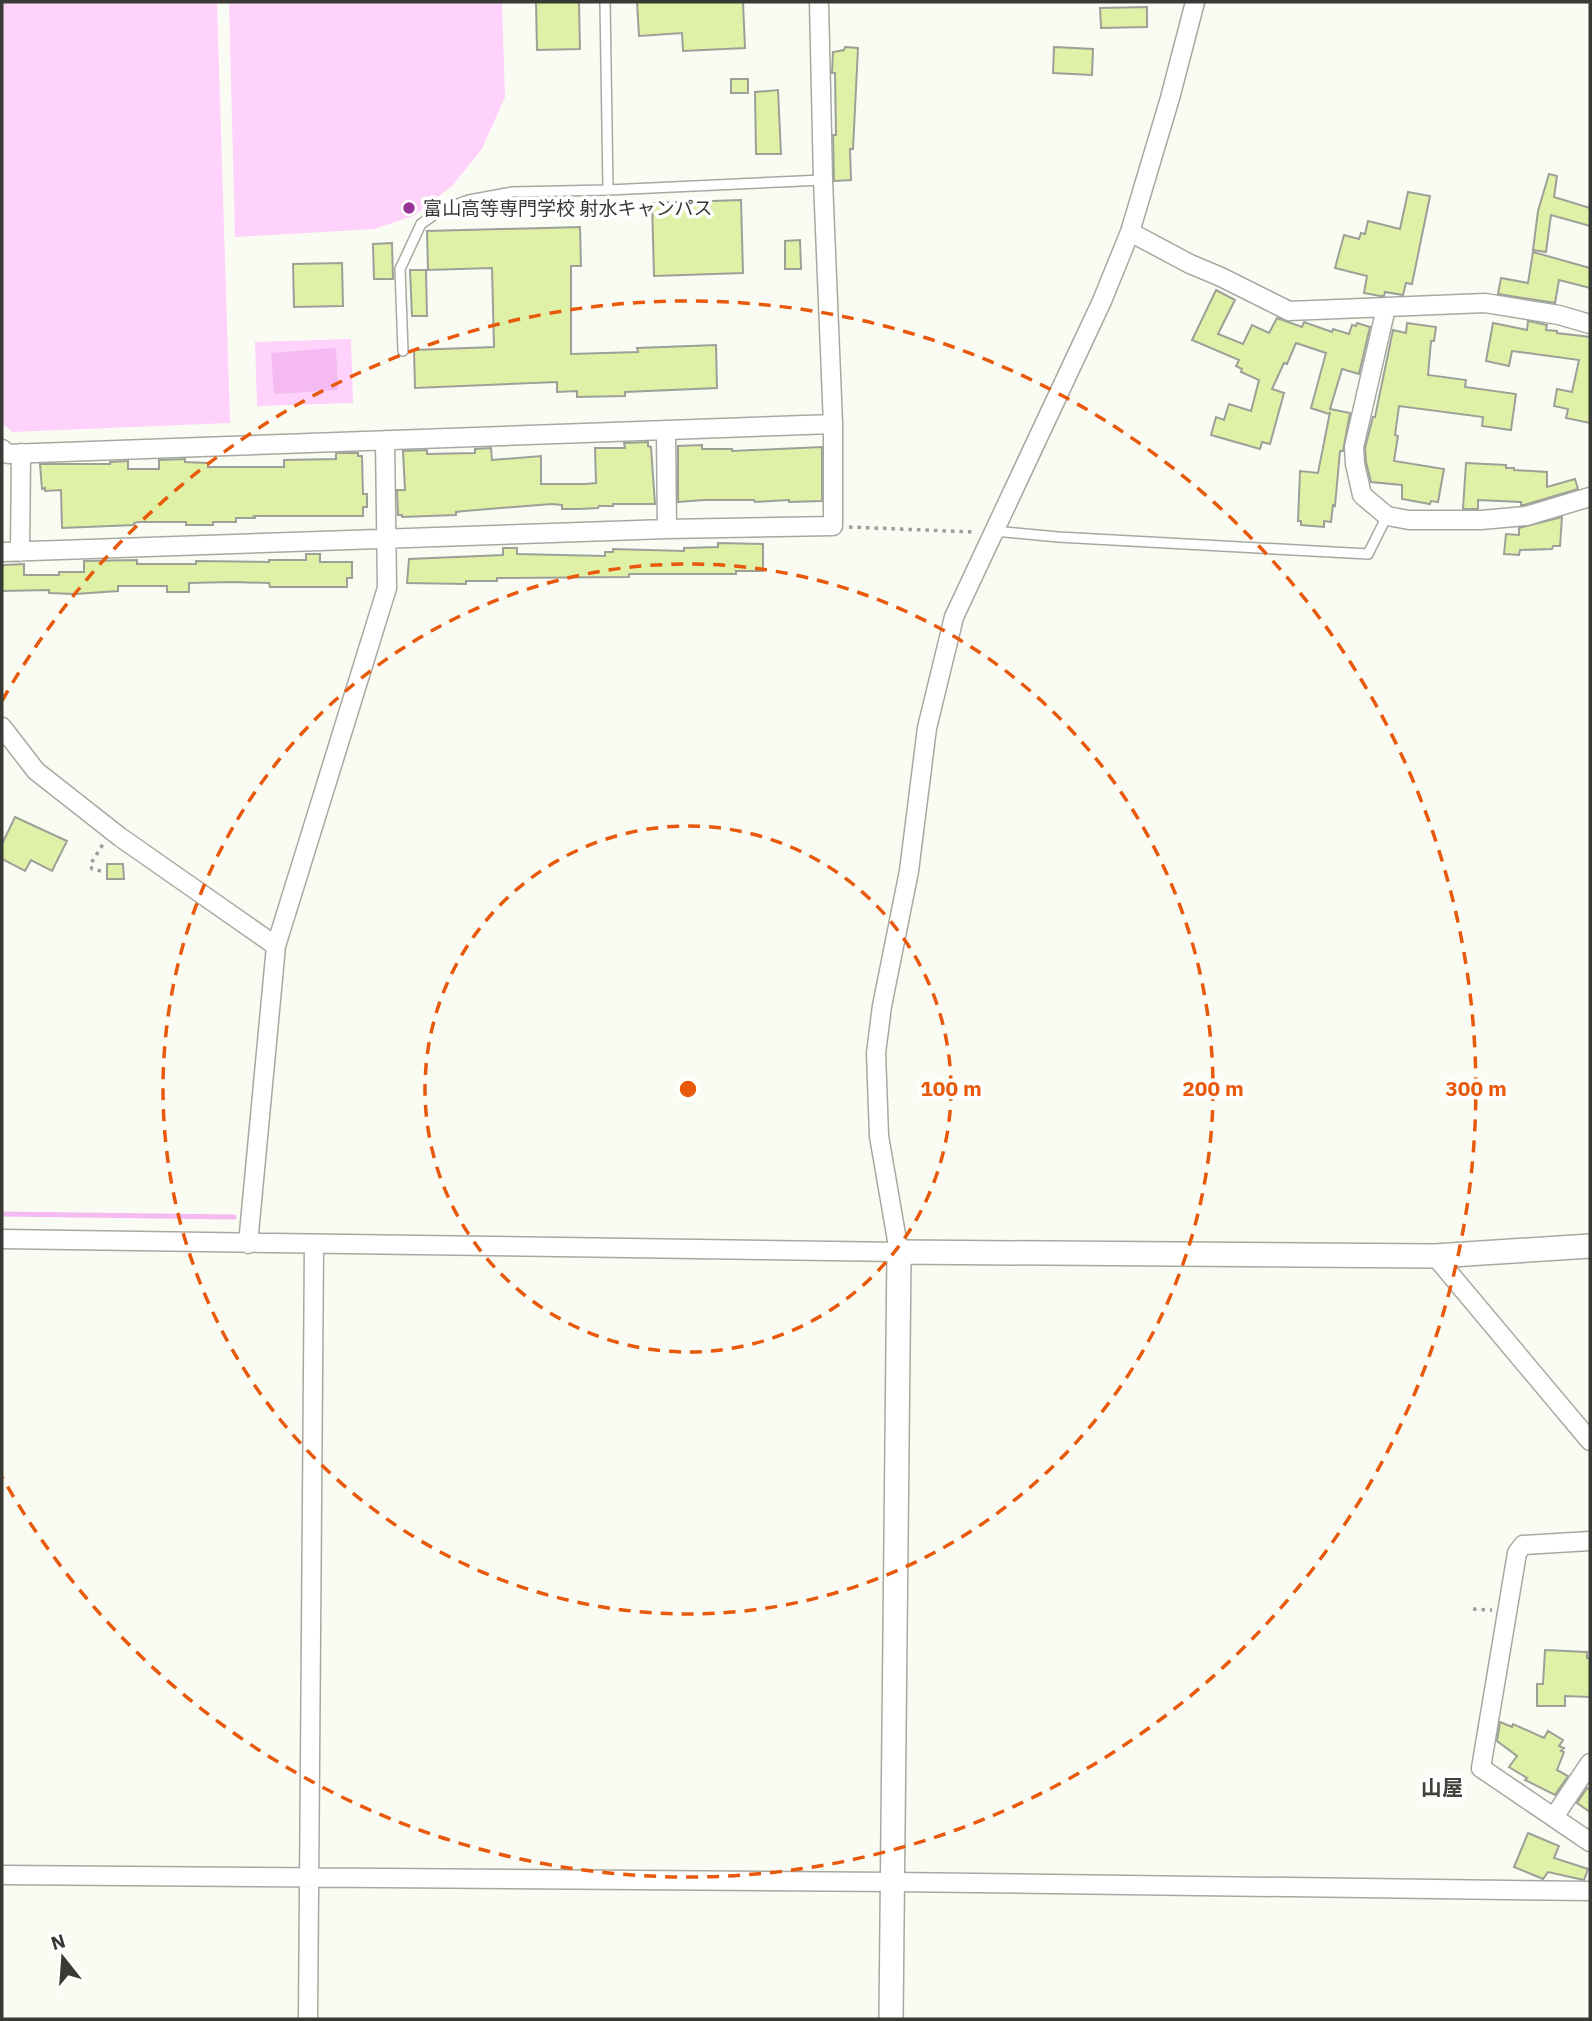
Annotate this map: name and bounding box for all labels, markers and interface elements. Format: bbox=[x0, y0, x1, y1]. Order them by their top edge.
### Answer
place label: 富山高等専門学校 射水キャンパス bbox=[423, 196, 713, 220]
marker: 富山高等専門学校 射水キャンパス bbox=[401, 200, 417, 216]
text: 100 m bbox=[920, 1074, 982, 1102]
text: 200 m bbox=[1182, 1074, 1244, 1102]
text: 300 m bbox=[1445, 1074, 1507, 1102]
centre of rings bbox=[676, 1077, 700, 1101]
district label: 山屋 bbox=[1421, 1773, 1463, 1801]
north arrow bbox=[28, 1923, 98, 1993]
text: N bbox=[48, 1928, 68, 1955]

